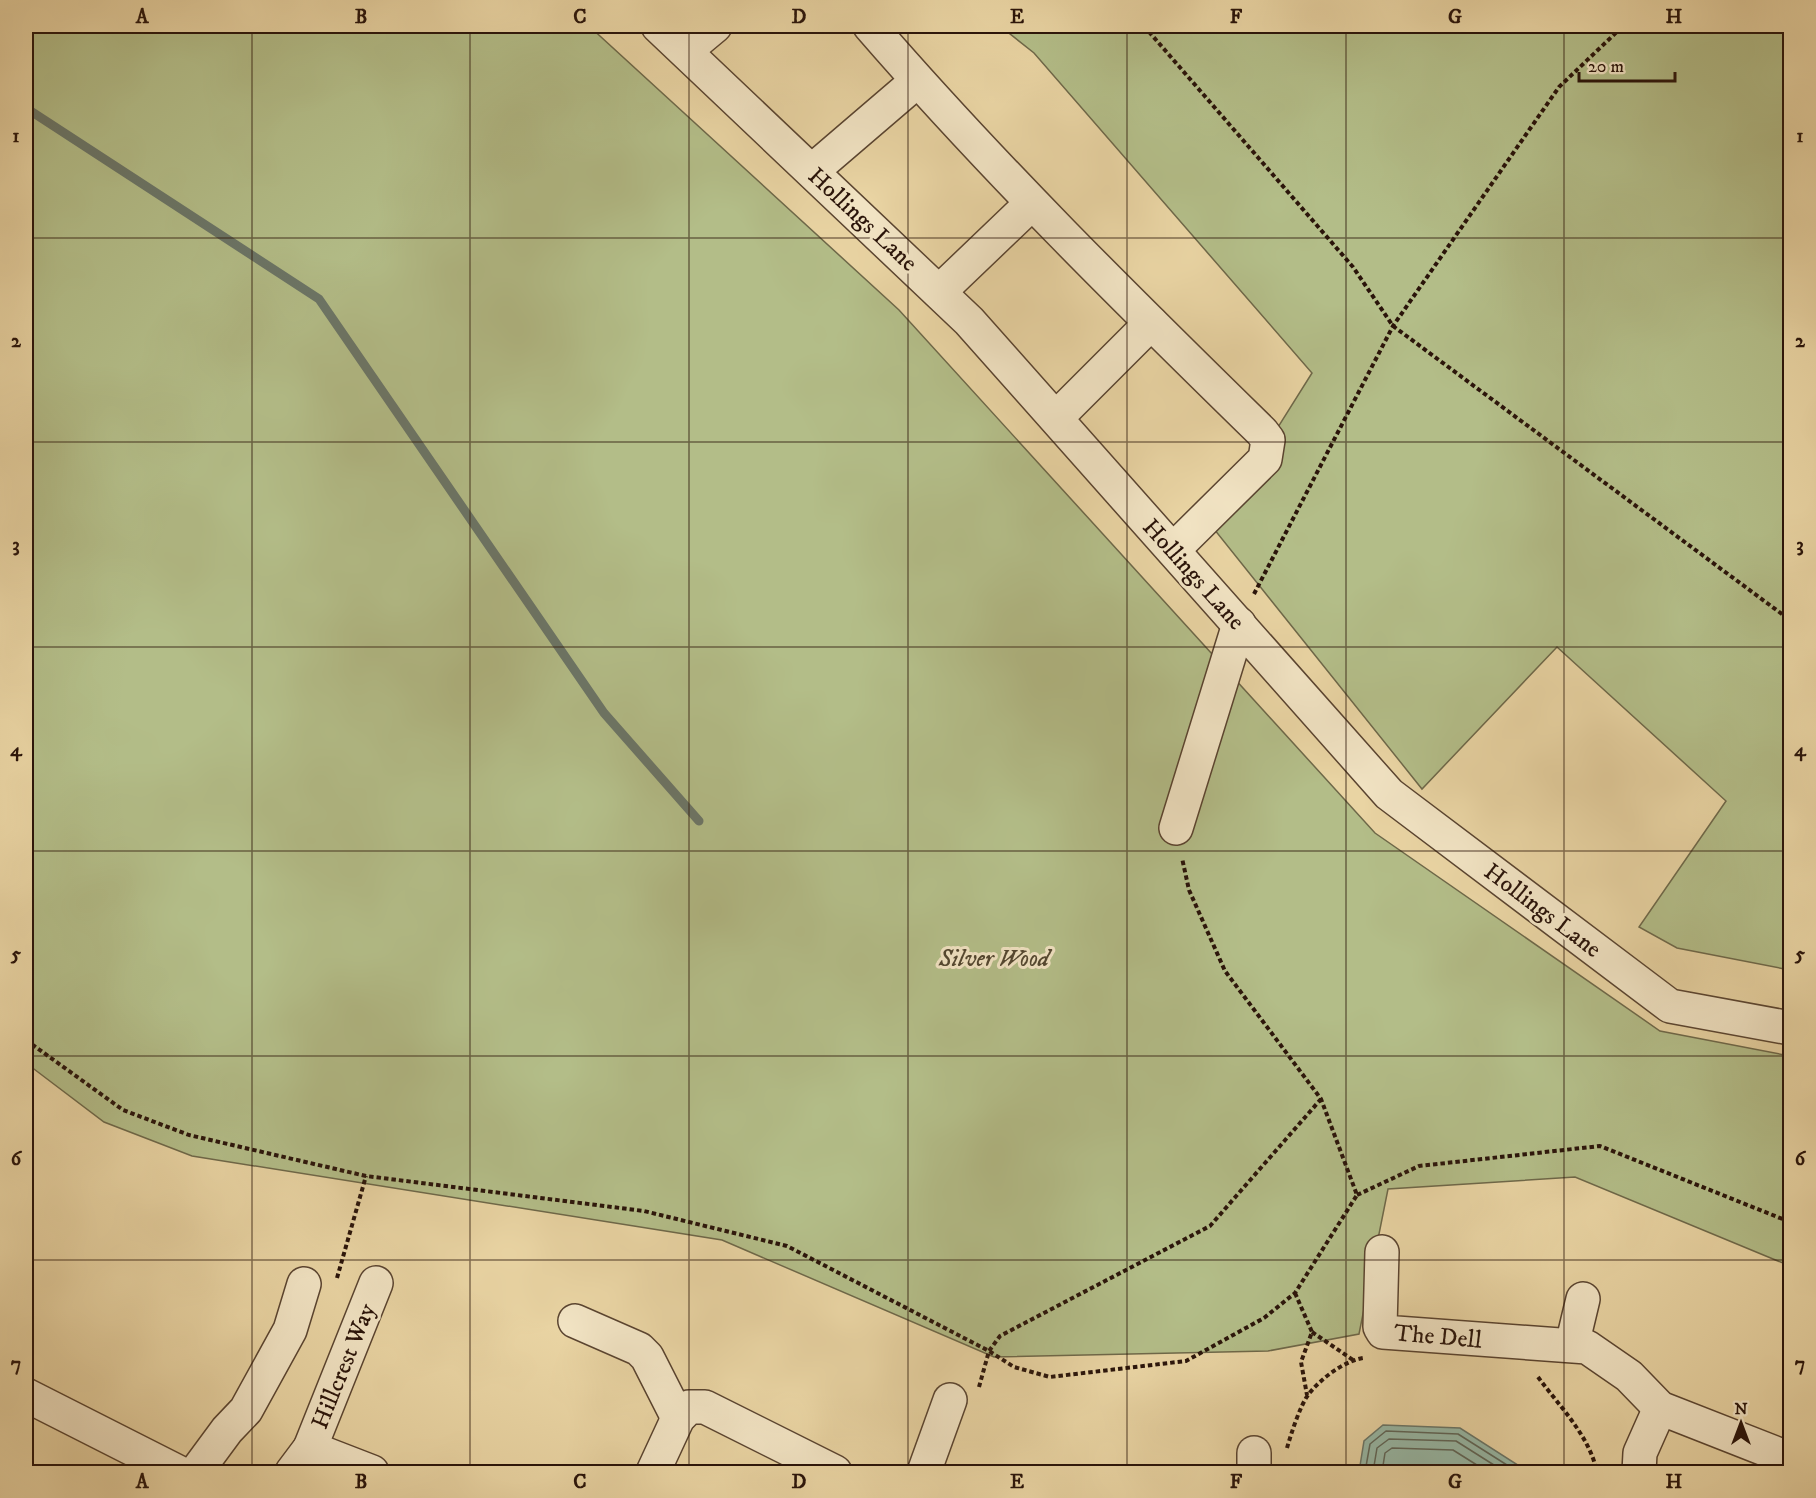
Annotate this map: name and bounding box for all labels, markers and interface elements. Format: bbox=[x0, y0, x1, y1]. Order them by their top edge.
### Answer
text: A bbox=[135, 5, 150, 30]
text: B bbox=[355, 5, 367, 30]
text: C bbox=[573, 5, 587, 30]
text: D bbox=[792, 5, 807, 30]
text: E bbox=[1010, 5, 1024, 30]
text: F bbox=[1230, 5, 1243, 30]
text: G bbox=[1448, 5, 1462, 30]
text: H bbox=[1666, 5, 1683, 30]
scale bar bbox=[1579, 45, 1675, 83]
text: 20 m bbox=[1588, 56, 1624, 78]
text: 1 bbox=[12, 124, 20, 149]
text: 1 bbox=[1796, 124, 1804, 149]
street label: Hollings Lane bbox=[801, 161, 924, 278]
text: 2 bbox=[11, 329, 22, 354]
text: 2 bbox=[1795, 329, 1806, 354]
street label: Hollings Lane bbox=[1136, 513, 1251, 636]
text: 3 bbox=[12, 533, 20, 558]
text: 3 bbox=[1796, 533, 1804, 558]
text: 4 bbox=[10, 738, 23, 763]
text: 4 bbox=[1794, 738, 1807, 763]
street label: Hollings Lane bbox=[1478, 857, 1607, 965]
text: 5 bbox=[10, 942, 21, 967]
text: 5 bbox=[1794, 942, 1805, 967]
park label: Silver Wood bbox=[938, 944, 1053, 974]
text: 6 bbox=[11, 1147, 23, 1172]
text: 6 bbox=[1795, 1147, 1807, 1172]
street label: Hillcrest Way bbox=[305, 1299, 383, 1434]
street label: The Dell bbox=[1393, 1318, 1484, 1356]
text: 7 bbox=[11, 1352, 21, 1377]
text: 7 bbox=[1795, 1352, 1805, 1377]
north arrow bbox=[1711, 1393, 1771, 1453]
text: N bbox=[1734, 1399, 1748, 1419]
text: A bbox=[135, 1470, 150, 1495]
text: B bbox=[355, 1470, 367, 1495]
text: C bbox=[573, 1470, 587, 1495]
text: D bbox=[792, 1470, 807, 1495]
text: E bbox=[1010, 1470, 1024, 1495]
text: F bbox=[1230, 1470, 1243, 1495]
text: G bbox=[1448, 1470, 1462, 1495]
text: H bbox=[1666, 1470, 1683, 1495]

